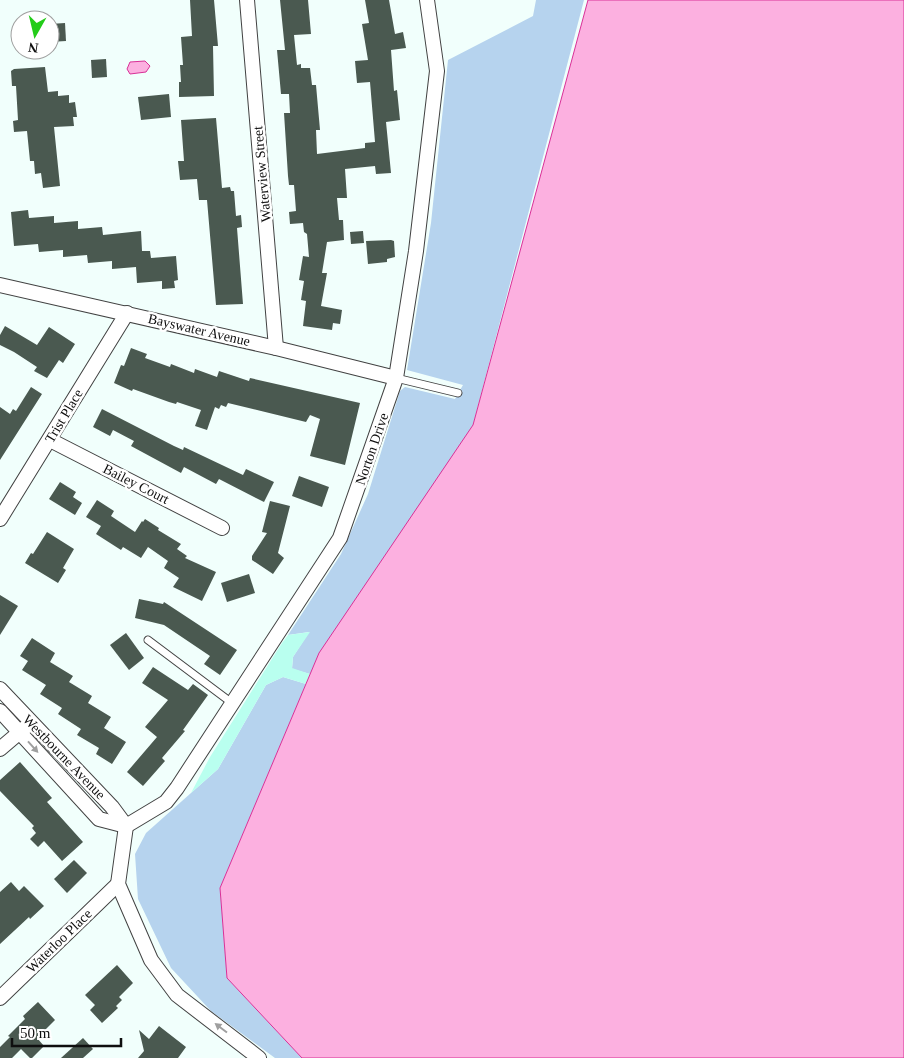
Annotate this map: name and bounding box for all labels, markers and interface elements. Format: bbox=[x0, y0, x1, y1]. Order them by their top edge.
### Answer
north arrow bbox=[10, 10, 60, 60]
text: N bbox=[27, 39, 39, 56]
street label: Waterview Street bbox=[250, 125, 274, 223]
street label: Bayswater Avenue bbox=[146, 311, 252, 349]
street label: Trist Place bbox=[42, 387, 86, 445]
street label: Norton Drive bbox=[353, 411, 391, 487]
street label: Bailey Court bbox=[101, 461, 172, 507]
street label: Westbourne Avenue bbox=[20, 712, 108, 802]
one-way arrow bbox=[27, 740, 39, 752]
street label: Waterloo Place bbox=[23, 906, 95, 976]
scale bar bbox=[12, 1016, 121, 1048]
one-way arrow bbox=[214, 1023, 228, 1033]
text: 50 m bbox=[20, 1025, 51, 1041]

